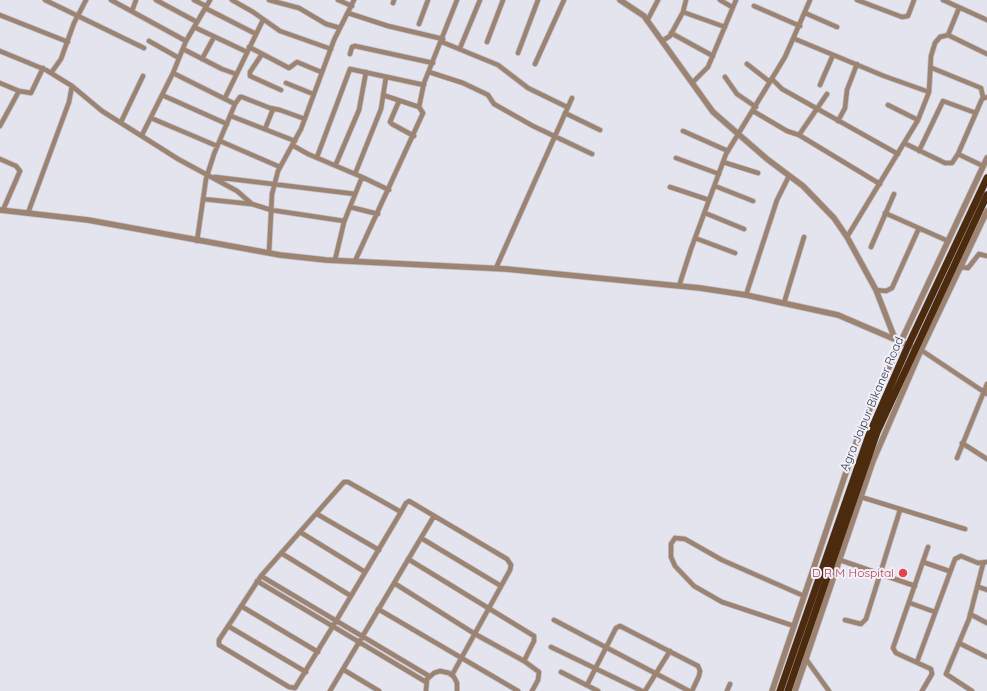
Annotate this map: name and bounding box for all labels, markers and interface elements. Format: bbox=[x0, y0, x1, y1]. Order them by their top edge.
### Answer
street label: Agra Jaipur Bikaner Road bbox=[837, 335, 907, 473]
place label: D R M Hospital bbox=[812, 566, 894, 580]
marker: D R M Hospital bbox=[897, 567, 909, 579]

